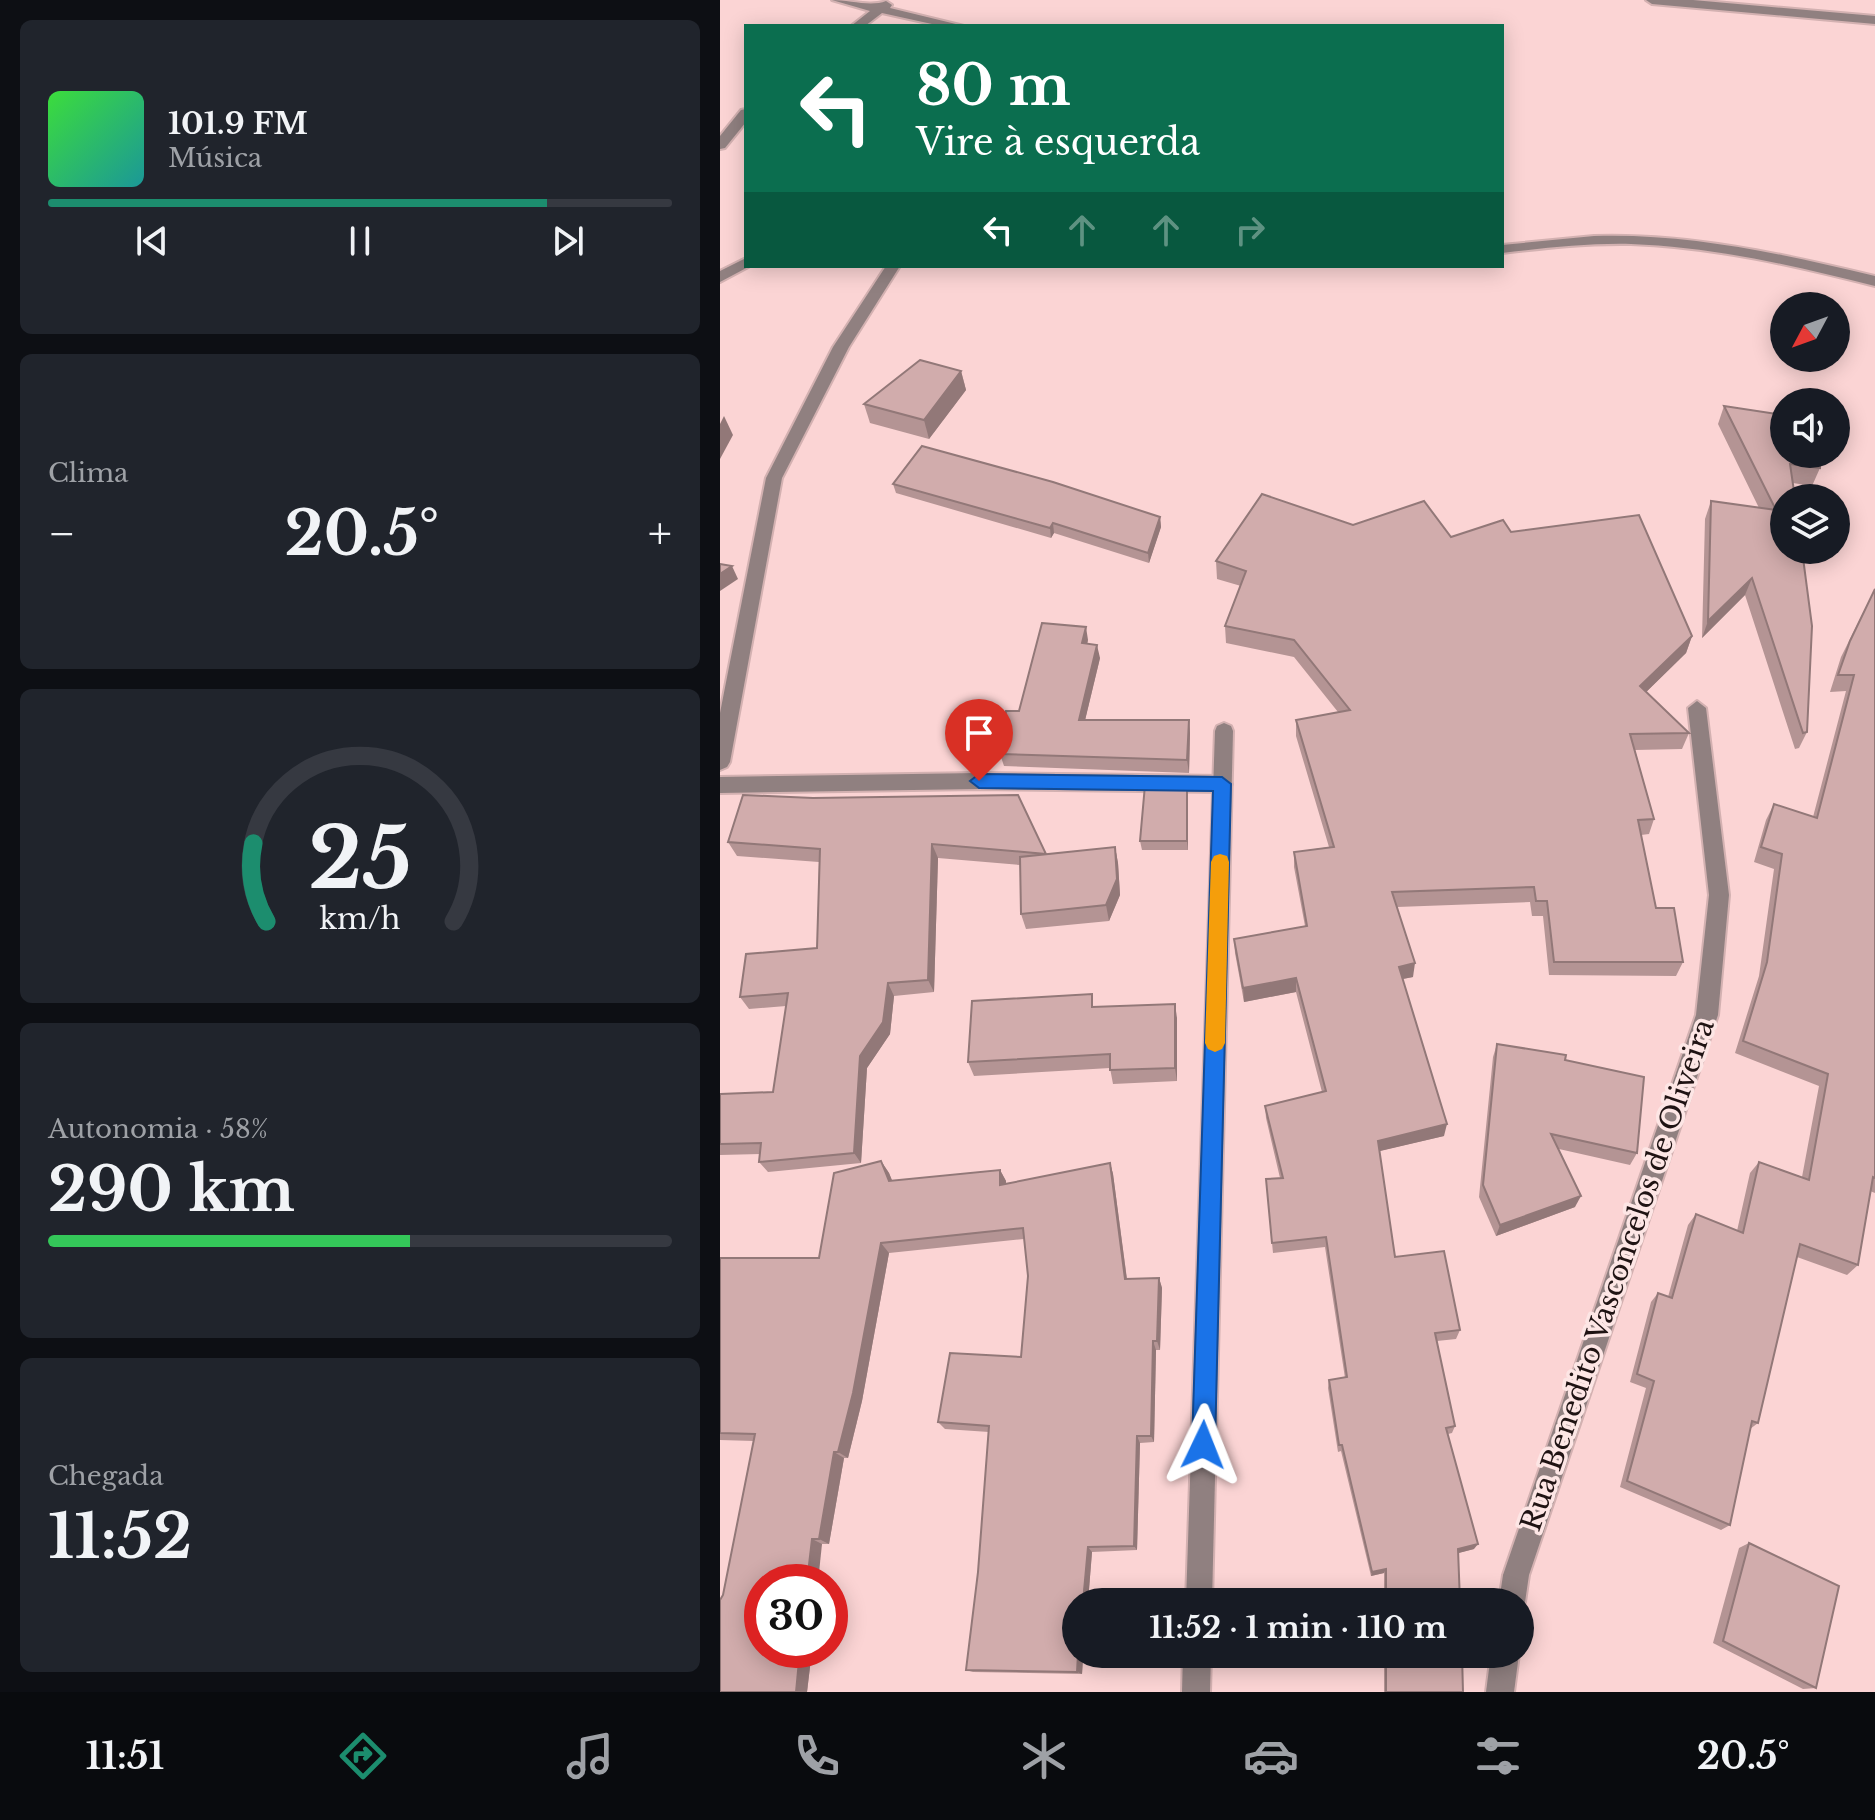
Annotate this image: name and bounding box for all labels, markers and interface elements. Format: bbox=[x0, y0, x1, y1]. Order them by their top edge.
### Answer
text: 80 m bbox=[916, 51, 1071, 120]
icon: left bbox=[784, 56, 888, 160]
text: 101.9 FM bbox=[168, 105, 308, 142]
text: Vire à esquerda bbox=[916, 120, 1200, 165]
text: Música bbox=[168, 142, 262, 174]
icon: left bbox=[976, 208, 1020, 252]
icon: ahead bbox=[1060, 208, 1104, 252]
icon: ahead bbox=[1144, 208, 1188, 252]
icon: right bbox=[1228, 208, 1272, 252]
icon: previous bbox=[130, 219, 174, 263]
icon: pause bbox=[338, 219, 382, 263]
icon: next bbox=[546, 219, 590, 263]
north arrow bbox=[1770, 292, 1850, 372]
map controls bbox=[1770, 292, 1850, 564]
button: sound bbox=[1770, 388, 1850, 468]
text: Clima bbox=[48, 457, 128, 489]
button: layers bbox=[1770, 484, 1850, 564]
text: 20.5° bbox=[285, 497, 439, 571]
text: − bbox=[48, 506, 76, 561]
text: + bbox=[648, 506, 672, 561]
pin bbox=[945, 699, 1013, 781]
icon: arrive bbox=[957, 711, 1001, 755]
text: 25 bbox=[308, 807, 412, 910]
text: km/h bbox=[319, 901, 401, 937]
street label: Rua Benedito Vasconcelos de Oliveira bbox=[1513, 1014, 1722, 1536]
text: Autonomia · 58% bbox=[48, 1113, 268, 1145]
text: 290 km bbox=[48, 1153, 295, 1227]
position arrow bbox=[1161, 1403, 1245, 1487]
text: Chegada bbox=[48, 1460, 164, 1492]
text: 11:52 bbox=[48, 1500, 192, 1574]
speed limit sign: 30 bbox=[744, 1564, 848, 1668]
text: 11:52 · 1 min · 110 m bbox=[1149, 1609, 1447, 1646]
icon: directions bbox=[335, 1728, 391, 1784]
icon: music bbox=[562, 1728, 618, 1784]
icon: phone bbox=[789, 1728, 845, 1784]
icon: climate bbox=[1016, 1728, 1072, 1784]
icon: car bbox=[1243, 1728, 1299, 1784]
icon: filters bbox=[1470, 1728, 1526, 1784]
text: 11:51 bbox=[85, 1734, 164, 1779]
text: 20.5° bbox=[1697, 1734, 1789, 1779]

